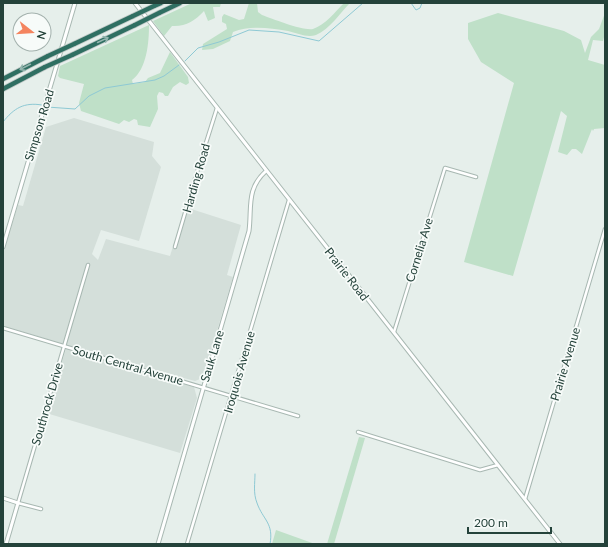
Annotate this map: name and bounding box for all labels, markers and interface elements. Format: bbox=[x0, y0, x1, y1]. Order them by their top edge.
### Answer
north arrow bbox=[12, 12, 52, 52]
text: N bbox=[35, 29, 49, 41]
one-way arrow bbox=[97, 36, 109, 43]
one-way arrow bbox=[20, 64, 32, 72]
street label: Simpson Road bbox=[21, 87, 57, 163]
street label: Harding Road bbox=[179, 142, 213, 214]
street label: Cornelia Ave bbox=[402, 216, 436, 284]
street label: Prairie Road bbox=[322, 244, 372, 304]
street label: Prairie Avenue bbox=[547, 325, 583, 403]
street label: Sauk Lane bbox=[197, 328, 227, 384]
street label: Iroquois Avenue bbox=[220, 329, 258, 415]
street label: South Central Avenue bbox=[71, 342, 185, 388]
street label: Southrock Drive bbox=[28, 361, 66, 447]
scale bar bbox=[468, 509, 551, 535]
text: 200 m bbox=[474, 515, 508, 530]

